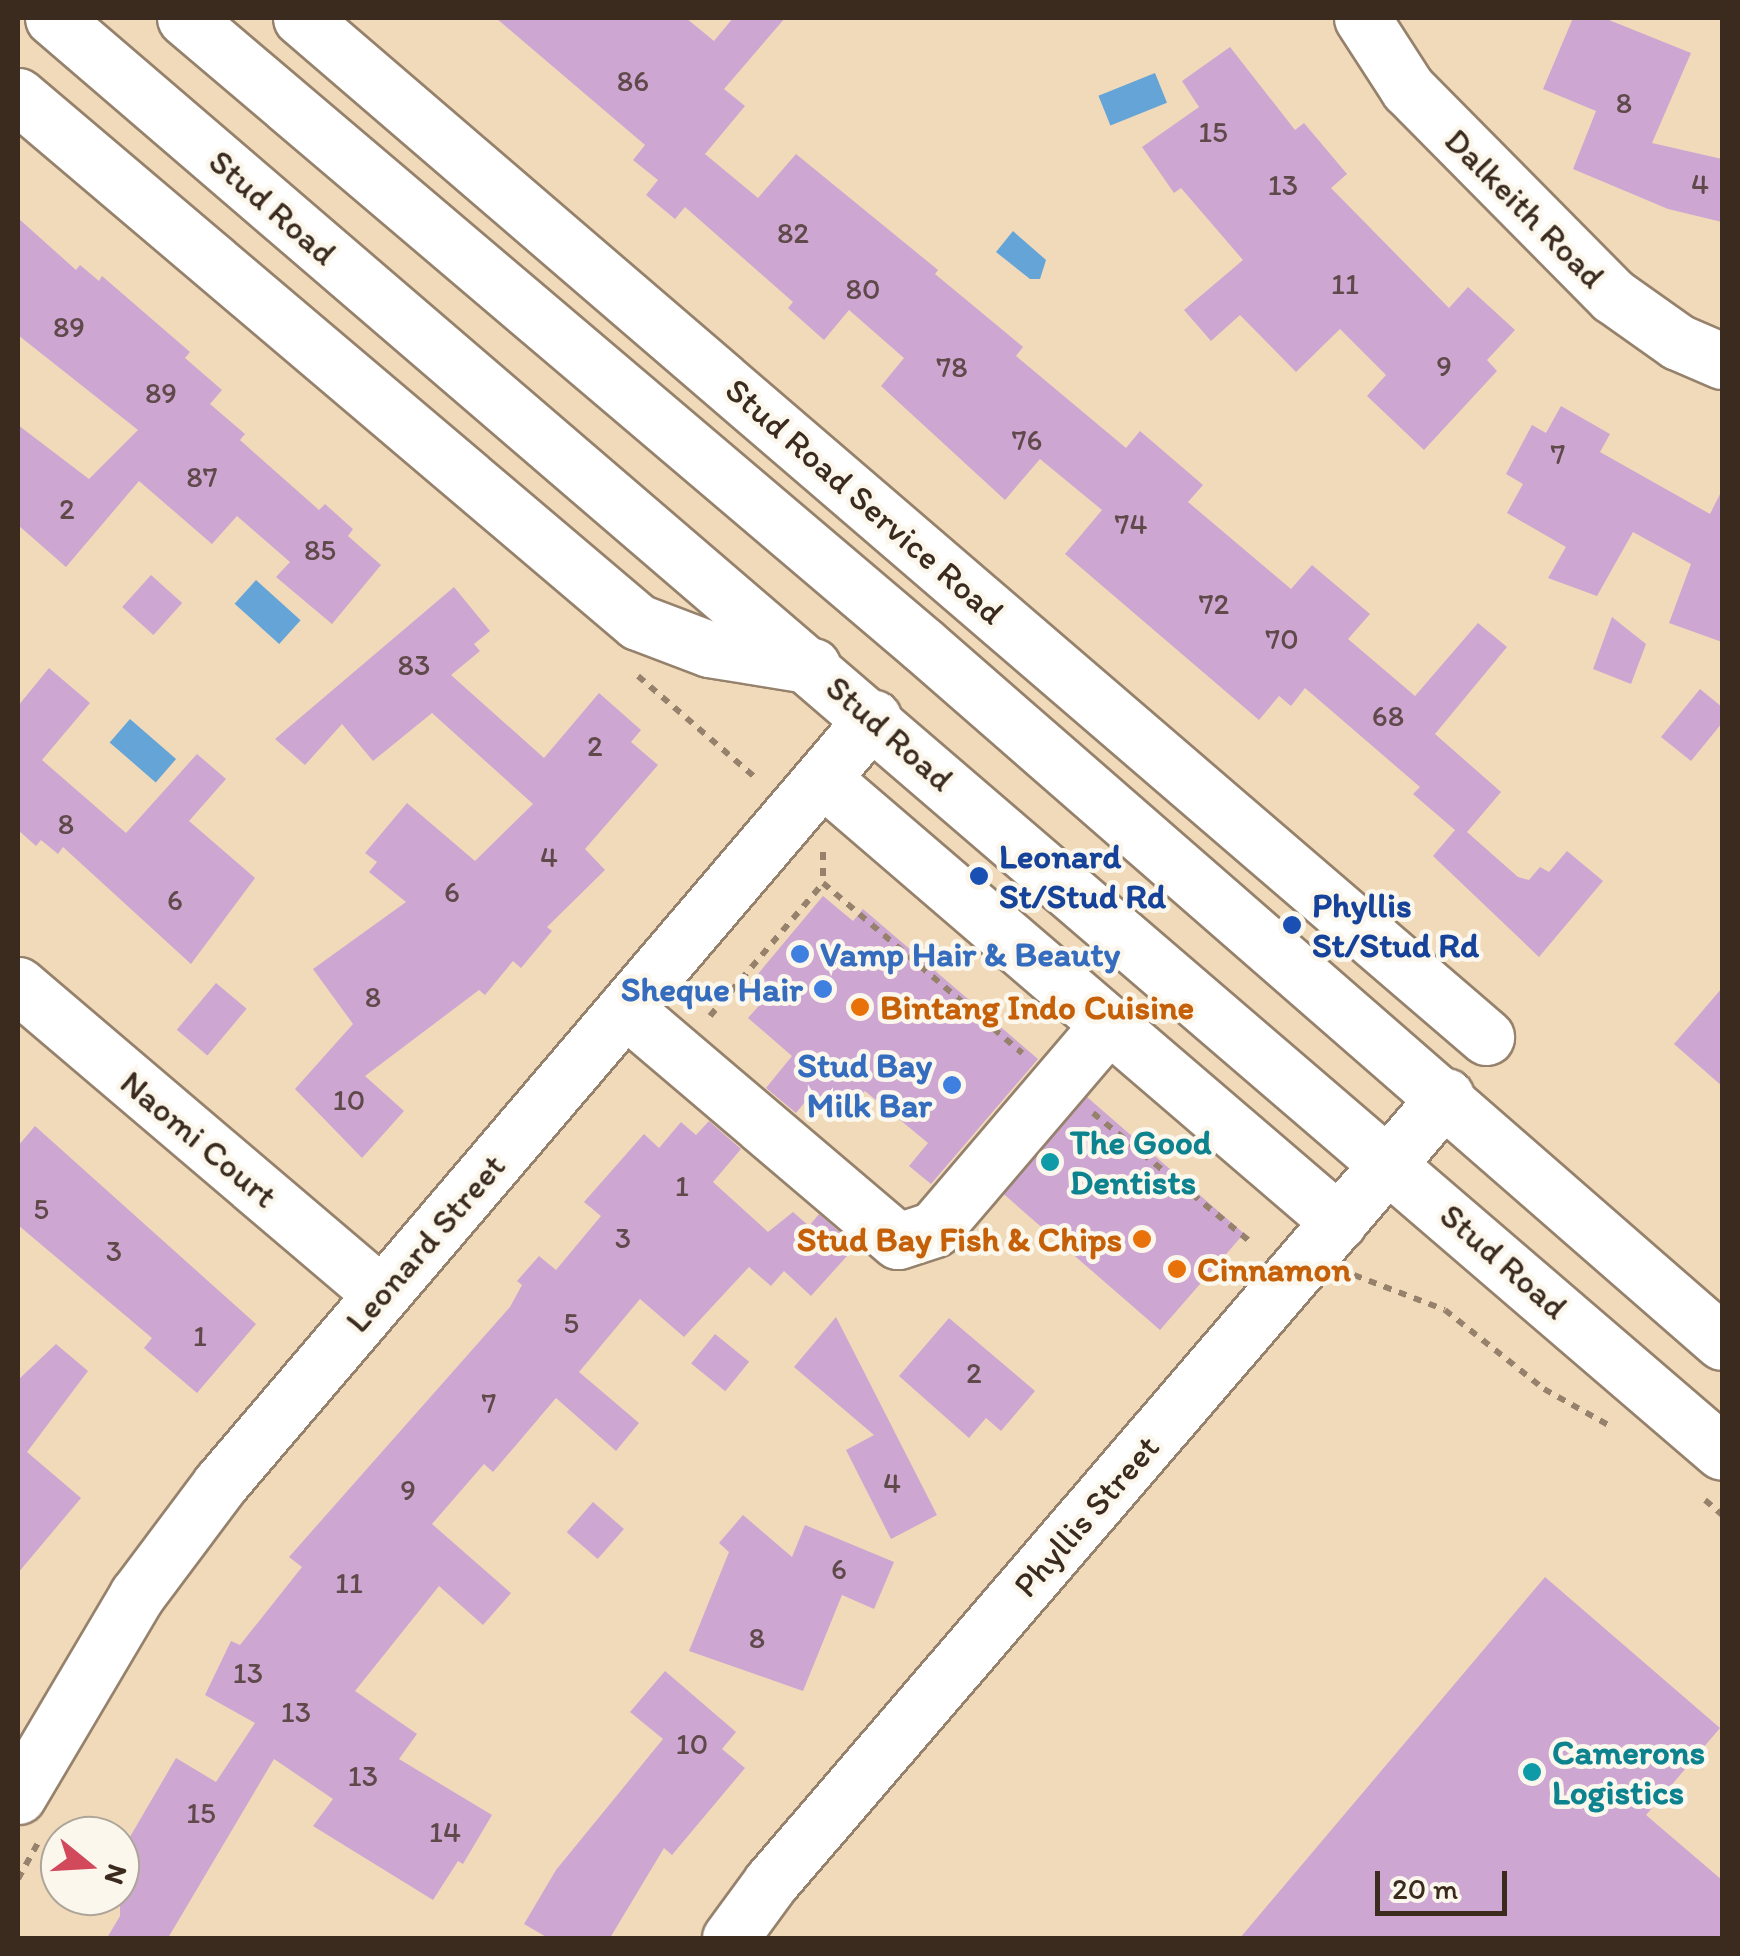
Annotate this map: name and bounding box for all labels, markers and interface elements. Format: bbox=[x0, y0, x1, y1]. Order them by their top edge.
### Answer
house number: 86 bbox=[617, 63, 649, 99]
house number: 8 bbox=[1616, 85, 1632, 121]
house number: 15 bbox=[1198, 114, 1228, 150]
street label: Dalkeith Road bbox=[1436, 119, 1614, 297]
street label: Stud Road bbox=[201, 141, 345, 273]
house number: 4 bbox=[1691, 166, 1709, 202]
house number: 13 bbox=[1268, 167, 1298, 203]
house number: 82 bbox=[777, 215, 809, 251]
house number: 11 bbox=[1331, 266, 1359, 302]
house number: 80 bbox=[846, 271, 880, 307]
house number: 89 bbox=[53, 309, 85, 345]
house number: 9 bbox=[1436, 348, 1452, 384]
house number: 78 bbox=[936, 349, 968, 385]
street label: Stud Road Service Road bbox=[718, 369, 1012, 633]
house number: 89 bbox=[145, 375, 177, 411]
house number: 76 bbox=[1012, 422, 1042, 458]
house number: 7 bbox=[1551, 436, 1565, 472]
house number: 87 bbox=[186, 459, 218, 495]
house number: 2 bbox=[59, 491, 75, 527]
house number: 74 bbox=[1115, 506, 1147, 542]
house number: 85 bbox=[304, 532, 336, 568]
house number: 72 bbox=[1199, 586, 1229, 622]
house number: 70 bbox=[1265, 621, 1299, 657]
house number: 83 bbox=[398, 647, 430, 683]
street label: Stud Road bbox=[818, 667, 962, 799]
house number: 68 bbox=[1372, 698, 1404, 734]
house number: 2 bbox=[587, 728, 603, 764]
house number: 8 bbox=[58, 806, 74, 842]
place label: Leonard St/Stud Rd bbox=[999, 835, 1166, 917]
house number: 4 bbox=[540, 839, 558, 875]
marker: Leonard St/Stud Rd bbox=[968, 865, 990, 887]
house number: 6 bbox=[444, 874, 460, 910]
house number: 6 bbox=[167, 882, 183, 918]
place label: Phyllis St/Stud Rd bbox=[1312, 884, 1479, 966]
marker: Phyllis St/Stud Rd bbox=[1281, 914, 1303, 936]
place label: Vamp Hair & Beauty bbox=[820, 933, 1121, 975]
marker: Vamp Hair & Beauty bbox=[789, 943, 811, 965]
place label: Sheque Hair bbox=[621, 968, 803, 1010]
marker: Sheque Hair bbox=[812, 978, 834, 1000]
house number: 8 bbox=[365, 979, 381, 1015]
place label: Bintang Indo Cuisine bbox=[880, 986, 1195, 1028]
marker: Bintang Indo Cuisine bbox=[849, 996, 871, 1018]
place label: Stud Bay Milk Bar bbox=[796, 1044, 932, 1126]
street label: Naomi Court bbox=[112, 1061, 286, 1217]
marker: Stud Bay Milk Bar bbox=[941, 1074, 963, 1096]
house number: 10 bbox=[333, 1082, 365, 1118]
place label: The Good Dentists bbox=[1070, 1121, 1212, 1203]
street label: Leonard Street bbox=[336, 1145, 514, 1341]
marker: The Good Dentists bbox=[1039, 1151, 1061, 1173]
house number: 1 bbox=[675, 1168, 689, 1204]
house number: 5 bbox=[33, 1191, 49, 1227]
street label: Stud Road bbox=[1432, 1195, 1576, 1327]
place label: Stud Bay Fish & Chips bbox=[796, 1218, 1122, 1260]
house number: 3 bbox=[615, 1220, 631, 1256]
marker: Stud Bay Fish & Chips bbox=[1131, 1228, 1153, 1250]
house number: 3 bbox=[106, 1233, 122, 1269]
place label: Cinnamon bbox=[1197, 1248, 1351, 1290]
marker: Cinnamon bbox=[1166, 1258, 1188, 1280]
house number: 5 bbox=[563, 1305, 579, 1341]
house number: 1 bbox=[193, 1318, 207, 1354]
house number: 2 bbox=[966, 1355, 982, 1391]
house number: 7 bbox=[482, 1385, 496, 1421]
street label: Phyllis Street bbox=[1005, 1427, 1167, 1605]
house number: 4 bbox=[883, 1465, 901, 1501]
house number: 9 bbox=[400, 1472, 416, 1508]
house number: 6 bbox=[831, 1551, 847, 1587]
house number: 11 bbox=[335, 1565, 363, 1601]
house number: 8 bbox=[749, 1620, 765, 1656]
house number: 13 bbox=[233, 1655, 263, 1691]
house number: 13 bbox=[281, 1694, 311, 1730]
house number: 10 bbox=[676, 1726, 708, 1762]
place label: Camerons Logistics bbox=[1552, 1731, 1705, 1813]
house number: 13 bbox=[348, 1758, 378, 1794]
marker: Camerons Logistics bbox=[1521, 1761, 1543, 1783]
house number: 15 bbox=[186, 1795, 216, 1831]
house number: 14 bbox=[429, 1814, 461, 1850]
north arrow bbox=[40, 1816, 140, 1916]
scale bar bbox=[1380, 1851, 1512, 1913]
text: N bbox=[98, 1860, 136, 1889]
text: 20 m bbox=[1392, 1870, 1458, 1907]

